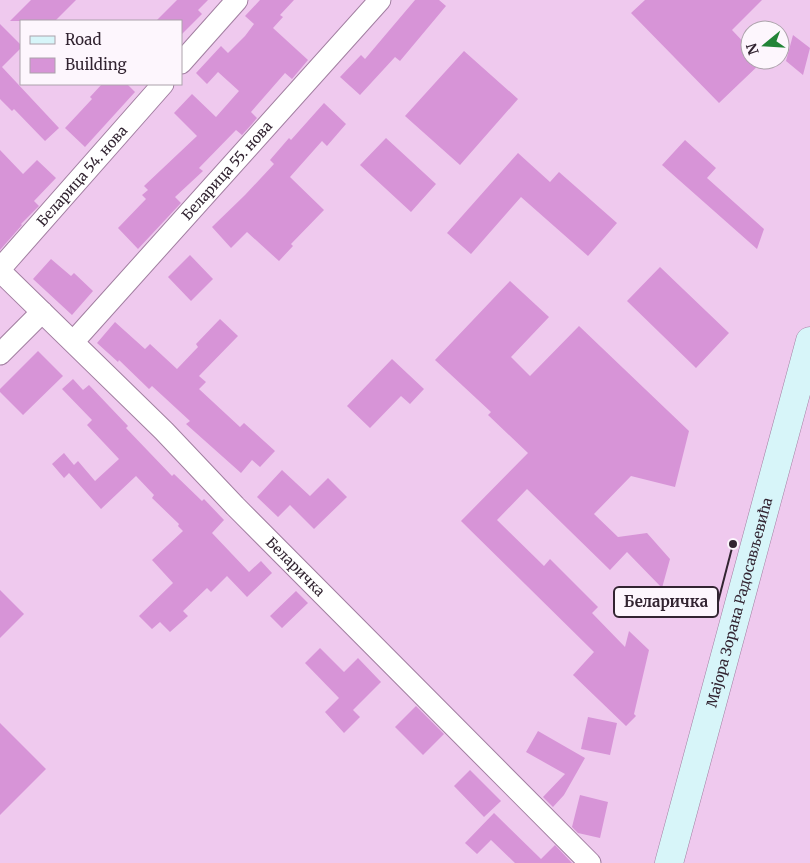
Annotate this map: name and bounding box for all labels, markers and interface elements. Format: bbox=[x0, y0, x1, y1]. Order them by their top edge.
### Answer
legend bbox=[20, 20, 182, 85]
north arrow bbox=[740, 20, 790, 70]
text: Road bbox=[65, 30, 101, 49]
text: N bbox=[742, 41, 763, 57]
text: Building bbox=[65, 55, 127, 74]
street label: Беларица 55. нова bbox=[178, 117, 276, 224]
street label: Беларица 54. нова bbox=[33, 122, 131, 230]
street label: Мајора Зорана Радосављевића bbox=[702, 495, 776, 709]
street label: Беларичка bbox=[262, 533, 329, 600]
callout: Беларичка bbox=[614, 587, 718, 617]
text: Беларичка bbox=[624, 592, 709, 611]

